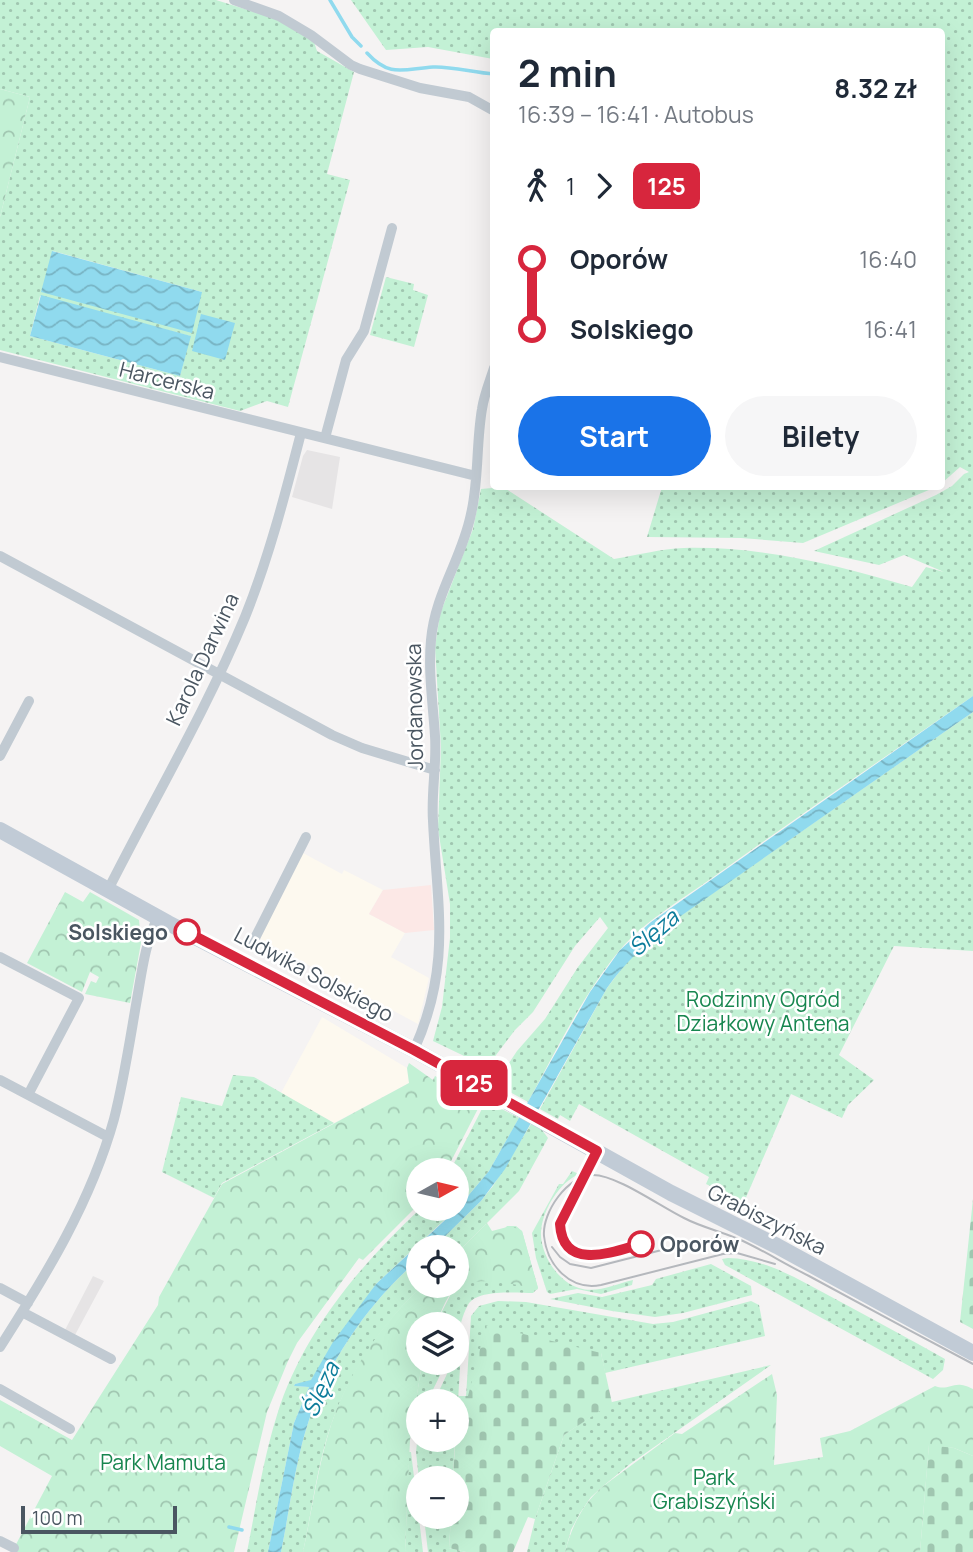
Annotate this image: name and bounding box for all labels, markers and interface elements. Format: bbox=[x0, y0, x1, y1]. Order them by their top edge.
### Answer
text: 2 min bbox=[518, 46, 617, 98]
text: 8.32 zł bbox=[834, 70, 917, 106]
text: 16:39 – 16:41 · Autobus bbox=[518, 98, 754, 130]
icon: walk bbox=[518, 167, 556, 205]
icon: forward bbox=[585, 167, 623, 205]
text: 125 bbox=[647, 169, 686, 202]
text: 1 bbox=[566, 170, 575, 202]
text: Oporów bbox=[570, 241, 668, 277]
text: 16:40 bbox=[859, 243, 917, 275]
text: Solskiego bbox=[570, 311, 694, 347]
text: 16:41 bbox=[864, 313, 917, 345]
street label: Harcerska bbox=[116, 355, 218, 405]
button: Start bbox=[518, 396, 711, 476]
button: Bilety bbox=[725, 396, 917, 476]
street label: Karola Darwina bbox=[159, 588, 245, 730]
street label: Jordanowska bbox=[399, 643, 429, 771]
water label: Ślęza bbox=[621, 900, 686, 963]
place label: Solskiego bbox=[68, 918, 168, 946]
marker: Solskiego bbox=[174, 919, 200, 945]
street label: Ludwika Solskiego bbox=[229, 920, 399, 1028]
park label: Rodzinny Ogród Działkowy Antena bbox=[676, 985, 850, 1037]
line badge: 125 bbox=[434, 1060, 514, 1106]
text: 125 bbox=[455, 1066, 493, 1099]
north arrow bbox=[406, 1158, 469, 1222]
map controls bbox=[406, 1158, 469, 1529]
street label: Grabiszyńska bbox=[703, 1177, 831, 1261]
place label: Oporów bbox=[660, 1230, 739, 1258]
marker: Oporów bbox=[628, 1231, 654, 1257]
button: locate bbox=[406, 1235, 469, 1298]
button: layers bbox=[406, 1312, 469, 1375]
water label: Ślęza bbox=[293, 1355, 347, 1422]
button: + bbox=[406, 1389, 469, 1452]
park label: Park Mamuta bbox=[100, 1448, 226, 1476]
park label: Park Grabiszyński bbox=[653, 1463, 775, 1515]
button: − bbox=[406, 1466, 469, 1529]
scale bar bbox=[21, 1503, 177, 1535]
text: 100 m bbox=[32, 1505, 83, 1531]

